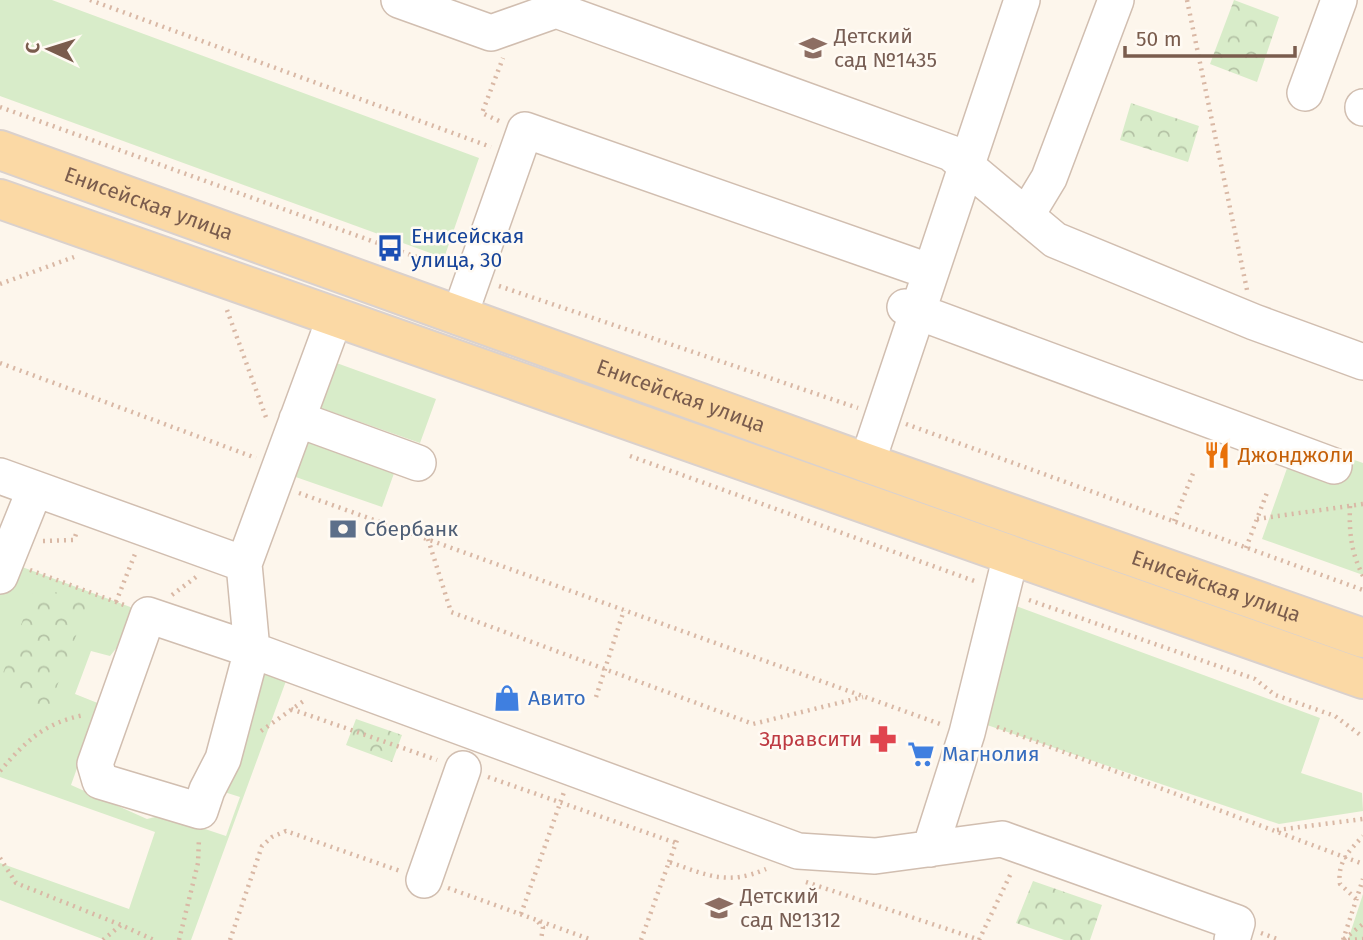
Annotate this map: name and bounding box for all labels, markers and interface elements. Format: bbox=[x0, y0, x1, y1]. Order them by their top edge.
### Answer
north arrow bbox=[14, 14, 84, 84]
scale bar bbox=[1125, 14, 1295, 58]
place label: Детский сад №1435 bbox=[833, 23, 937, 73]
text: 50 m bbox=[1136, 26, 1182, 52]
school or university icon: Детский сад №1435 bbox=[798, 33, 828, 63]
text: С bbox=[21, 42, 44, 54]
street label: Енисейская улица bbox=[61, 161, 237, 246]
place label: Енисейская улица, 30 bbox=[411, 223, 524, 273]
bus stop icon: Енисейская улица, 30 bbox=[375, 233, 405, 263]
street label: Енисейская улица bbox=[593, 353, 769, 438]
restaurant icon: Джонджоли bbox=[1202, 440, 1232, 470]
place label: Джонджоли bbox=[1237, 442, 1354, 468]
bank icon: Сбербанк bbox=[328, 514, 358, 544]
place label: Сбербанк bbox=[364, 516, 458, 542]
street label: Енисейская улица bbox=[1128, 544, 1304, 628]
shop icon: Авито bbox=[492, 683, 522, 713]
place label: Авито bbox=[528, 685, 586, 711]
pharmacy icon: Здравсити bbox=[868, 724, 898, 754]
place label: Здравсити bbox=[759, 726, 862, 752]
supermarket icon: Магнолия bbox=[906, 739, 936, 769]
place label: Магнолия bbox=[942, 741, 1040, 767]
place label: Детский сад №1312 bbox=[739, 883, 841, 933]
school or university icon: Детский сад №1312 bbox=[704, 893, 734, 923]

